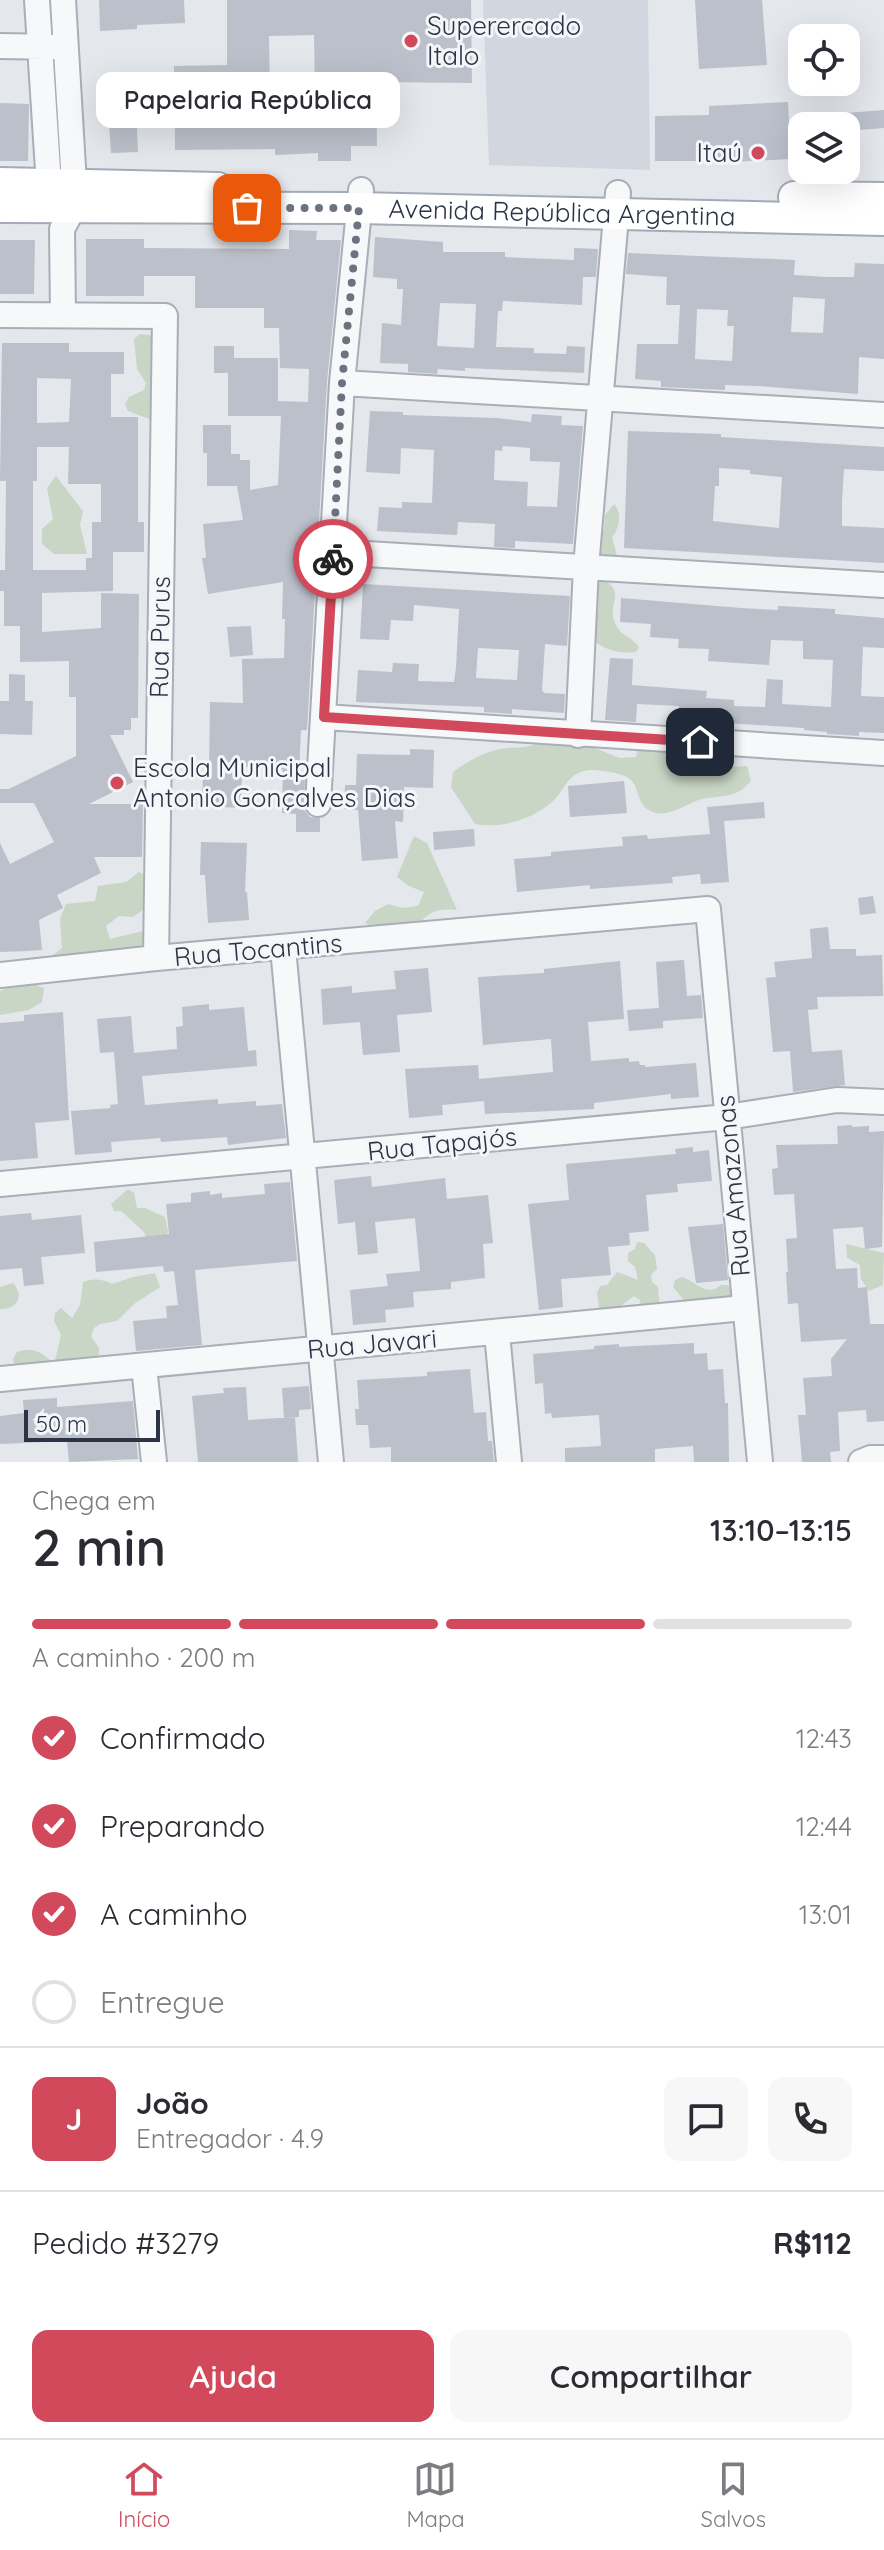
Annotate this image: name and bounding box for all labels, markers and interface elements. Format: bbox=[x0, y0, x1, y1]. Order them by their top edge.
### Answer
place label: Superercado Italo bbox=[427, 9, 581, 72]
map controls bbox=[788, 24, 860, 184]
button: locate bbox=[788, 24, 860, 96]
marker: Superercado Italo bbox=[402, 32, 420, 50]
callout: Papelaria República bbox=[95, 72, 399, 128]
text: Papelaria República bbox=[124, 83, 372, 116]
button: layers bbox=[788, 112, 860, 184]
place label: Itaú bbox=[696, 136, 742, 169]
marker: Itaú bbox=[749, 144, 767, 162]
pin bbox=[213, 174, 281, 242]
icon: bag bbox=[225, 186, 269, 230]
street label: Avenida República Argentina bbox=[388, 192, 736, 233]
courier bbox=[293, 519, 373, 599]
icon: bike bbox=[311, 537, 355, 581]
street label: Rua Purus bbox=[142, 576, 177, 698]
pin bbox=[666, 708, 734, 776]
icon: home bbox=[678, 720, 722, 764]
place label: Escola Municipal Antonio Gonçalves Dias bbox=[133, 751, 416, 814]
marker: Escola Municipal Antonio Gonçalves Dias bbox=[108, 774, 126, 792]
street label: Rua Tocantins bbox=[172, 926, 344, 973]
street label: Rua Amazonas bbox=[708, 1094, 757, 1278]
street label: Rua Tapajós bbox=[366, 1119, 518, 1168]
street label: Rua Javari bbox=[306, 1321, 438, 1366]
scale bar bbox=[24, 1406, 160, 1442]
text: 50 m bbox=[36, 1410, 87, 1438]
text: Chega em bbox=[32, 1484, 156, 1517]
text: 13:10–13:15 bbox=[710, 1511, 852, 1549]
text: 2 min bbox=[32, 1514, 166, 1579]
text: A caminho · 200 m bbox=[32, 1641, 255, 1674]
icon: check bbox=[32, 1716, 76, 1760]
text: Confirmado bbox=[100, 1719, 266, 1757]
text: 12:43 bbox=[796, 1722, 852, 1755]
icon: check bbox=[32, 1804, 76, 1848]
text: Preparando bbox=[100, 1807, 265, 1845]
text: 12:44 bbox=[796, 1810, 852, 1843]
icon: check bbox=[32, 1892, 76, 1936]
text: A caminho bbox=[100, 1895, 248, 1933]
text: 13:01 bbox=[799, 1898, 852, 1931]
text: Entregue bbox=[100, 1983, 225, 2021]
button: chat bbox=[664, 2077, 748, 2161]
button: phone bbox=[768, 2077, 852, 2161]
text: João bbox=[136, 2084, 209, 2122]
text: J bbox=[66, 2100, 82, 2138]
text: Entregador · 4.9 bbox=[136, 2122, 324, 2155]
text: Pedido #3279 bbox=[32, 2224, 219, 2262]
text: R$112 bbox=[773, 2224, 852, 2262]
button: Ajuda bbox=[32, 2330, 434, 2422]
button: Compartilhar bbox=[450, 2330, 852, 2422]
tab: Início bbox=[118, 2457, 170, 2533]
tab: Mapa bbox=[406, 2457, 465, 2533]
tab: Salvos bbox=[701, 2457, 766, 2533]

